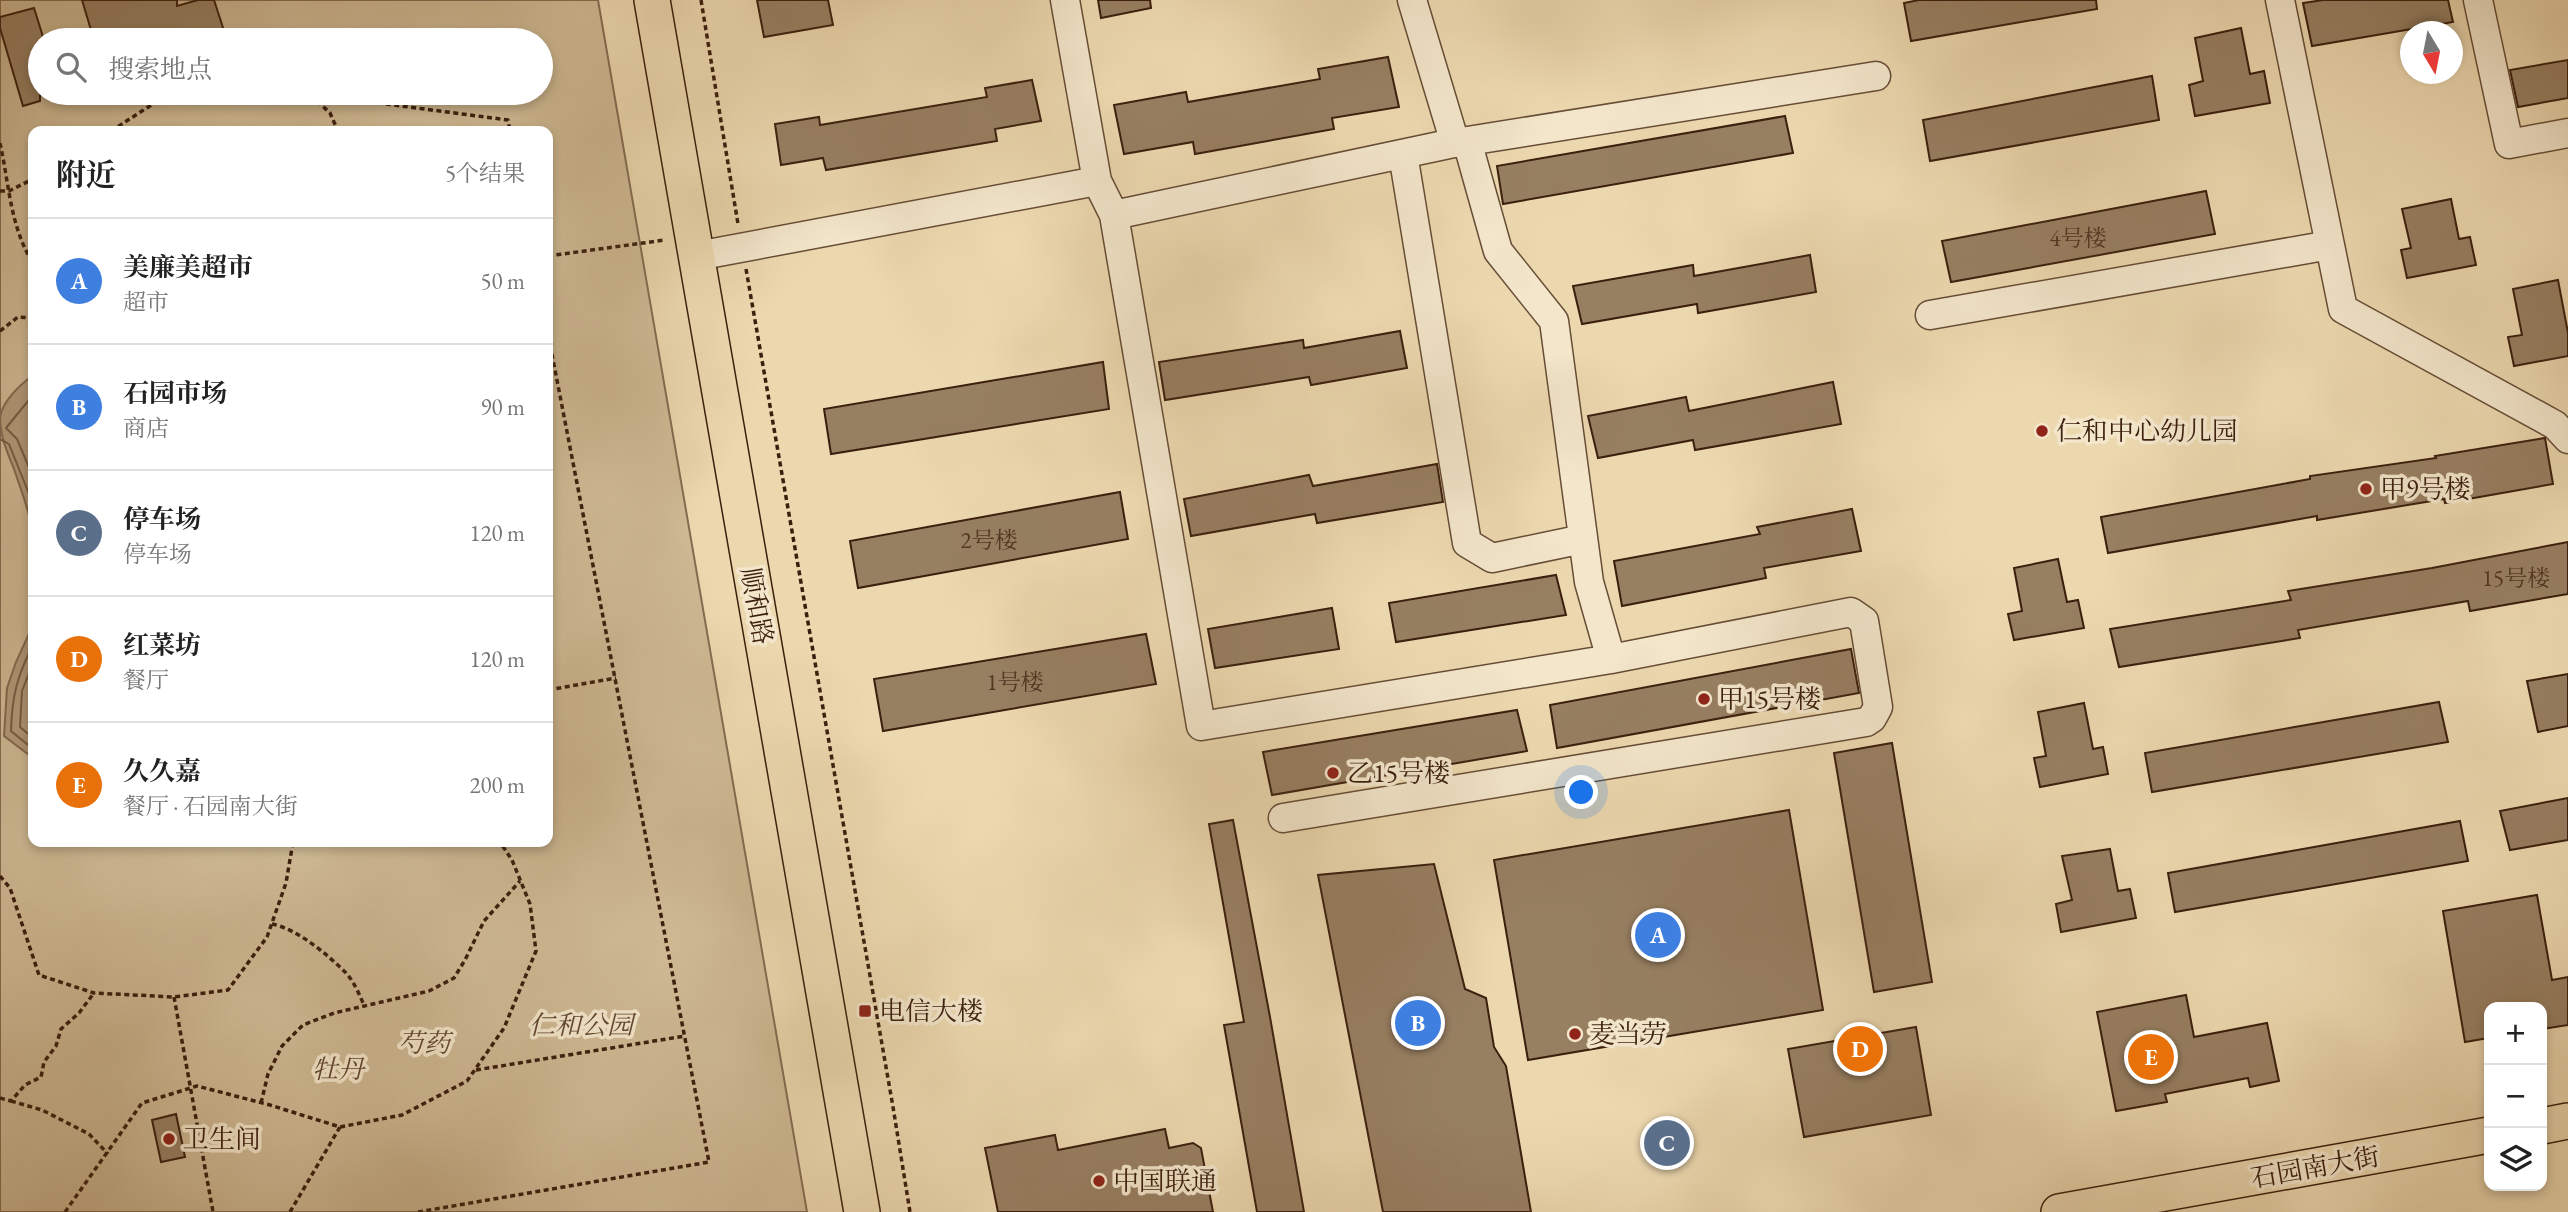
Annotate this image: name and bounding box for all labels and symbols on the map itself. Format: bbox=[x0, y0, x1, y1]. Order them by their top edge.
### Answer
north arrow bbox=[2400, 21, 2463, 84]
house number: 4号楼 bbox=[2049, 223, 2107, 253]
place label: 仁和中心幼儿园 bbox=[2056, 414, 2238, 448]
marker: 仁和中心幼儿园 bbox=[2034, 423, 2050, 439]
place label: 甲9号楼 bbox=[2380, 472, 2470, 506]
marker: 甲9号楼 bbox=[2358, 481, 2374, 497]
house number: 2号楼 bbox=[960, 525, 1018, 555]
house number: 15号楼 bbox=[2482, 563, 2550, 593]
street label: 顺和路 bbox=[733, 565, 781, 647]
house number: 1号楼 bbox=[986, 667, 1044, 697]
place label: 甲15号楼 bbox=[1718, 682, 1821, 716]
marker: 甲15号楼 bbox=[1696, 691, 1712, 707]
place label: 乙15号楼 bbox=[1347, 756, 1450, 790]
marker: 乙15号楼 bbox=[1325, 765, 1341, 781]
your location bbox=[1564, 775, 1598, 809]
pin: A bbox=[1635, 909, 1681, 961]
place label: 电信大楼 bbox=[879, 994, 983, 1028]
pin: B bbox=[1395, 997, 1441, 1049]
marker: 电信大楼 bbox=[857, 1003, 873, 1019]
park label: 仁和公园 bbox=[529, 1008, 637, 1042]
place label: 麦当劳 bbox=[1589, 1017, 1667, 1051]
pin: D bbox=[1837, 1023, 1883, 1075]
park label: 芍药 bbox=[398, 1026, 454, 1060]
marker: 麦当劳 bbox=[1567, 1026, 1583, 1042]
pin: E bbox=[2128, 1031, 2174, 1083]
park label: 牡丹 bbox=[312, 1052, 366, 1086]
pin: C bbox=[1644, 1117, 1690, 1169]
place label: 卫生间 bbox=[183, 1122, 261, 1156]
marker: 卫生间 bbox=[161, 1131, 177, 1147]
street label: 石园南大街 bbox=[2248, 1139, 2382, 1195]
place label: 中国联通 bbox=[1113, 1164, 1217, 1198]
marker: 中国联通 bbox=[1091, 1173, 1107, 1189]

